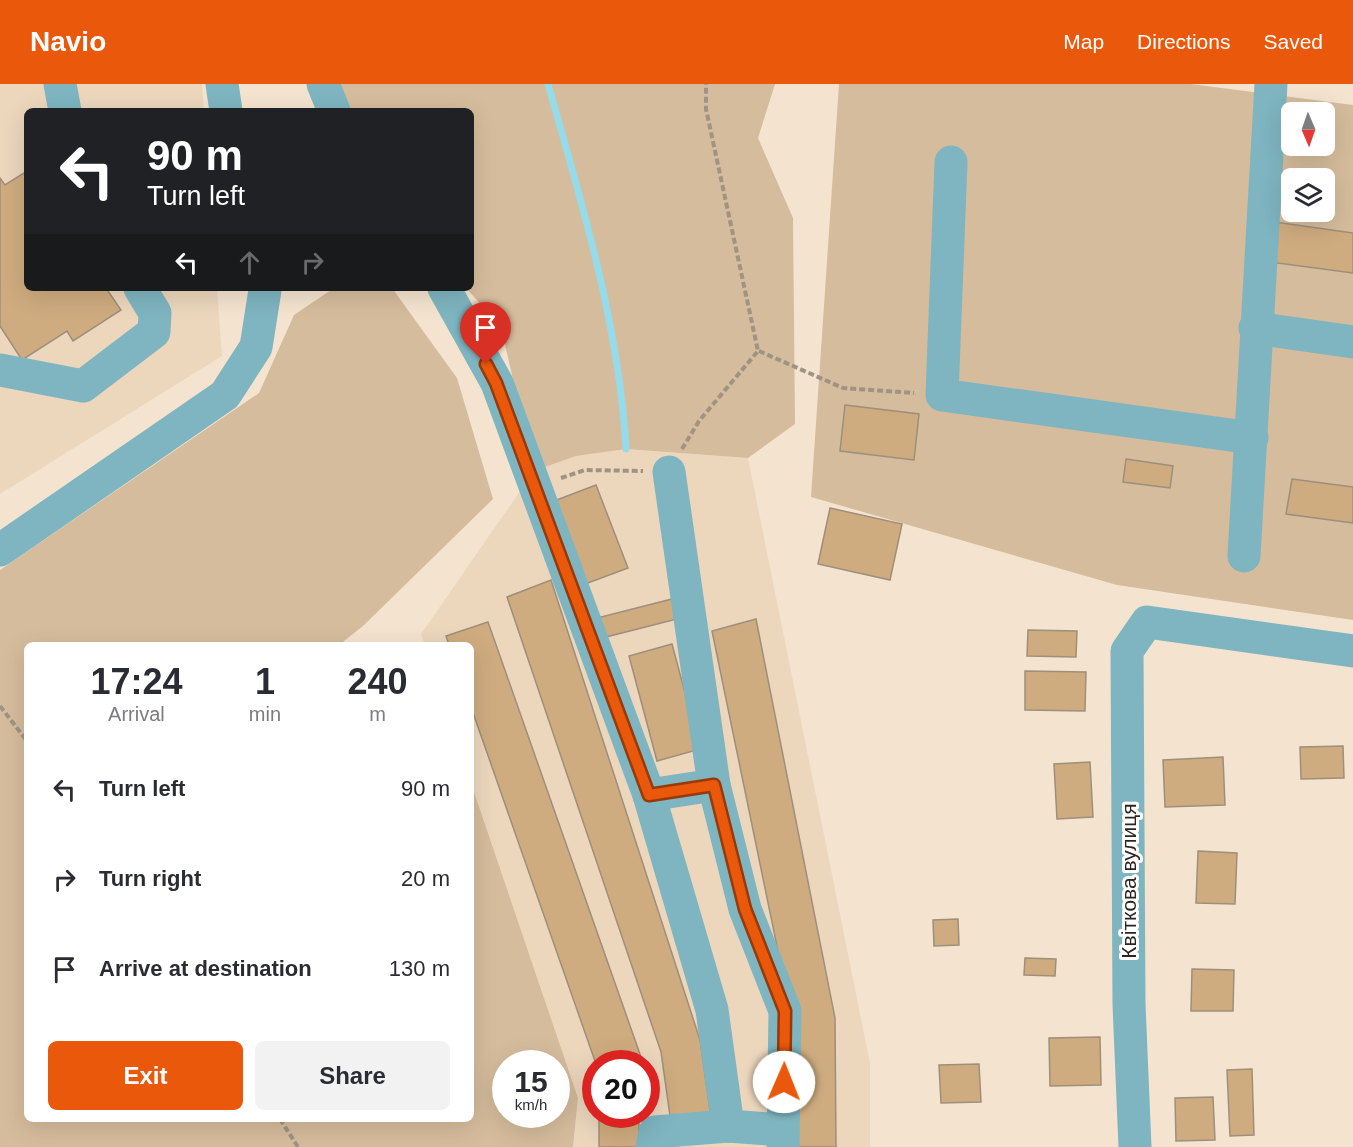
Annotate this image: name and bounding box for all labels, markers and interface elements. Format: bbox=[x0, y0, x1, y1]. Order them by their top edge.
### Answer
text: Navio bbox=[30, 26, 106, 57]
text: Map bbox=[1063, 30, 1104, 53]
text: Directions bbox=[1137, 30, 1230, 53]
text: Saved bbox=[1263, 30, 1323, 53]
north arrow bbox=[1281, 102, 1335, 156]
map controls bbox=[1281, 102, 1335, 222]
icon: left bbox=[48, 132, 126, 210]
text: 90 m bbox=[147, 132, 243, 179]
button: layers bbox=[1281, 168, 1335, 222]
text: Turn left bbox=[147, 181, 245, 211]
icon: left bbox=[170, 246, 203, 279]
icon: ahead bbox=[233, 246, 266, 279]
icon: right bbox=[296, 246, 329, 279]
pin bbox=[460, 302, 511, 364]
icon: arrive bbox=[469, 311, 502, 344]
text: 17:24 bbox=[90, 661, 182, 702]
text: 1 bbox=[255, 661, 275, 702]
text: 240 bbox=[347, 661, 408, 702]
text: Arrival bbox=[108, 703, 165, 725]
text: min bbox=[249, 703, 281, 725]
text: m bbox=[369, 703, 386, 725]
icon: left bbox=[48, 773, 81, 806]
text: Turn left bbox=[99, 776, 185, 801]
text: 90 m bbox=[401, 776, 450, 801]
street label: Квіткова вулиця bbox=[1117, 803, 1140, 959]
icon: right bbox=[48, 863, 81, 896]
text: Turn right bbox=[99, 866, 201, 891]
text: 20 m bbox=[401, 866, 450, 891]
icon: arrive bbox=[48, 953, 81, 986]
text: Arrive at destination bbox=[99, 956, 312, 981]
text: 130 m bbox=[389, 956, 450, 981]
button: Exit bbox=[48, 1041, 243, 1110]
button: Share bbox=[255, 1041, 450, 1110]
speed limit sign: 20 bbox=[582, 1050, 660, 1128]
position arrow bbox=[752, 1050, 816, 1114]
text: 15 bbox=[514, 1065, 548, 1098]
text: km/h bbox=[515, 1096, 547, 1113]

